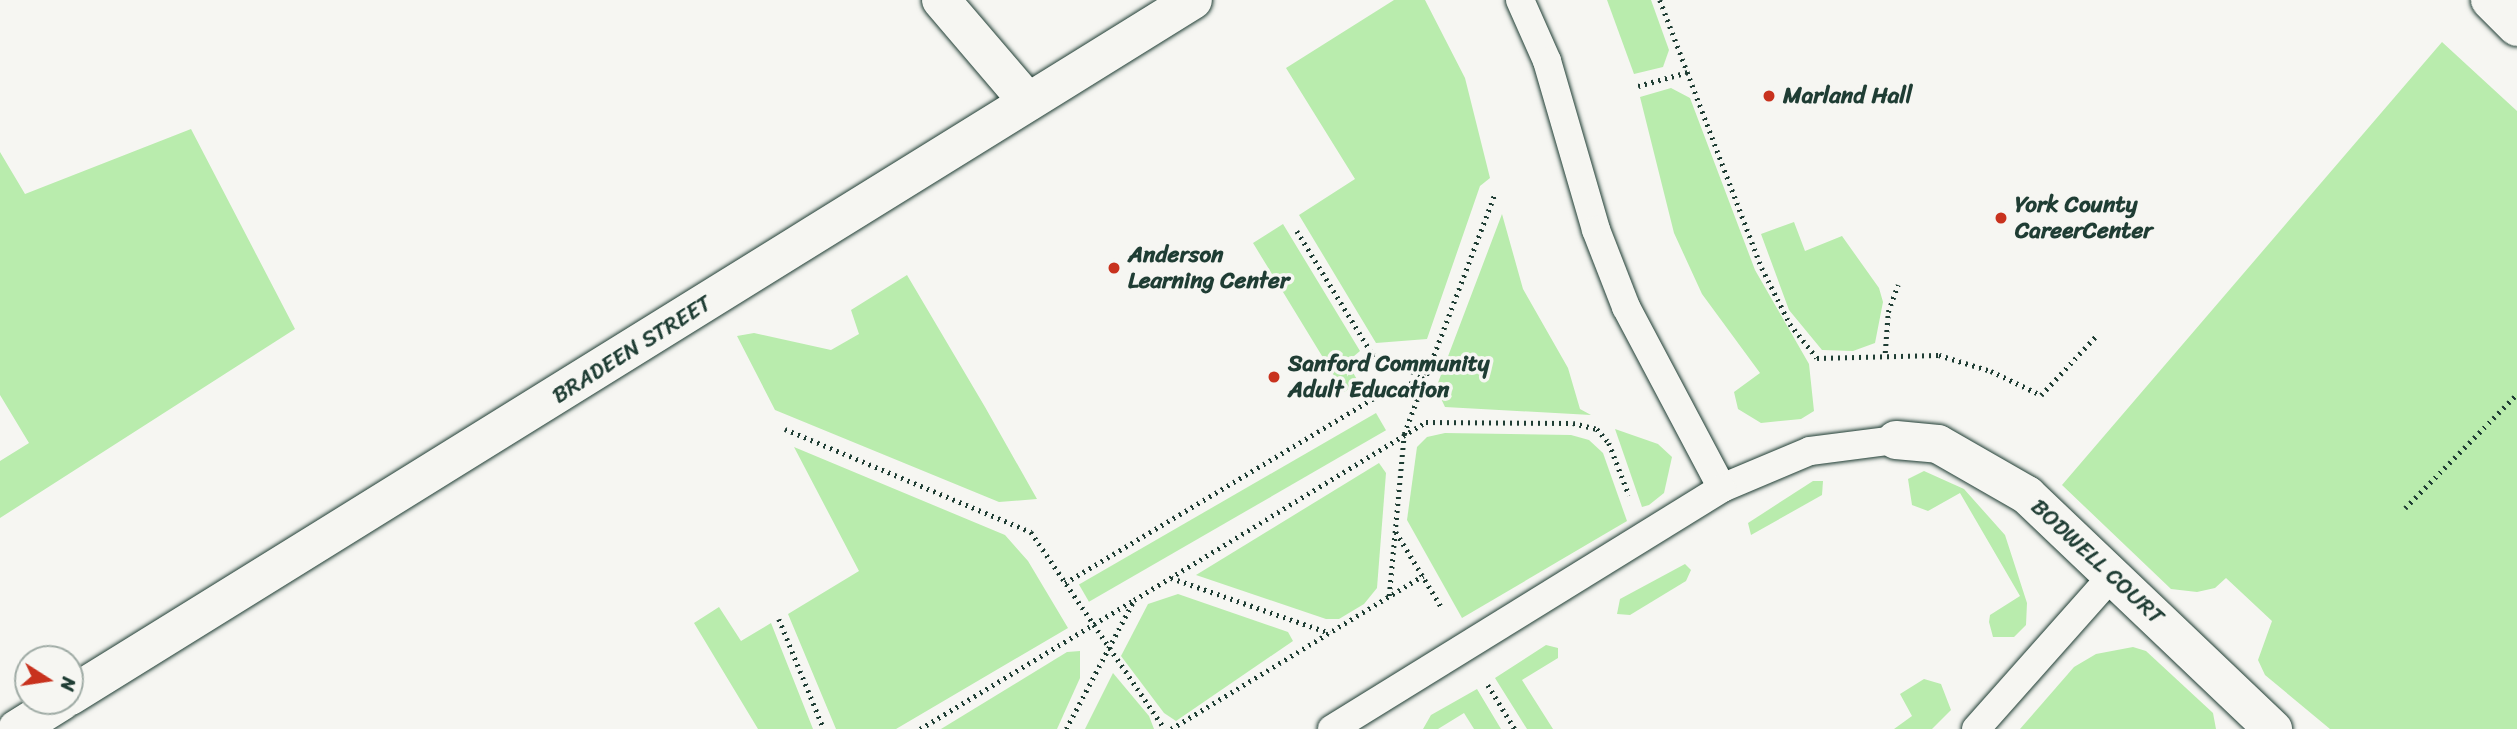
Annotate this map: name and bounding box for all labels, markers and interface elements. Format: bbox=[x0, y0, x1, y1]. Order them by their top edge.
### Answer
place label: Marland Hall bbox=[1783, 82, 1912, 110]
marker: Marland Hall bbox=[1761, 88, 1777, 104]
place label: York County CareerCenter bbox=[2015, 191, 2153, 245]
marker: York County CareerCenter bbox=[1993, 210, 2009, 226]
place label: Anderson Learning Center bbox=[1128, 241, 1290, 295]
marker: Anderson Learning Center bbox=[1106, 260, 1122, 276]
street label: BRADEEN STREET bbox=[547, 290, 717, 410]
place label: Sanford Community Adult Education bbox=[1288, 350, 1490, 404]
marker: Sanford Community Adult Education bbox=[1266, 369, 1282, 385]
street label: BODWELL COURT bbox=[2025, 494, 2169, 630]
north arrow bbox=[14, 645, 84, 715]
text: N bbox=[51, 674, 86, 694]

